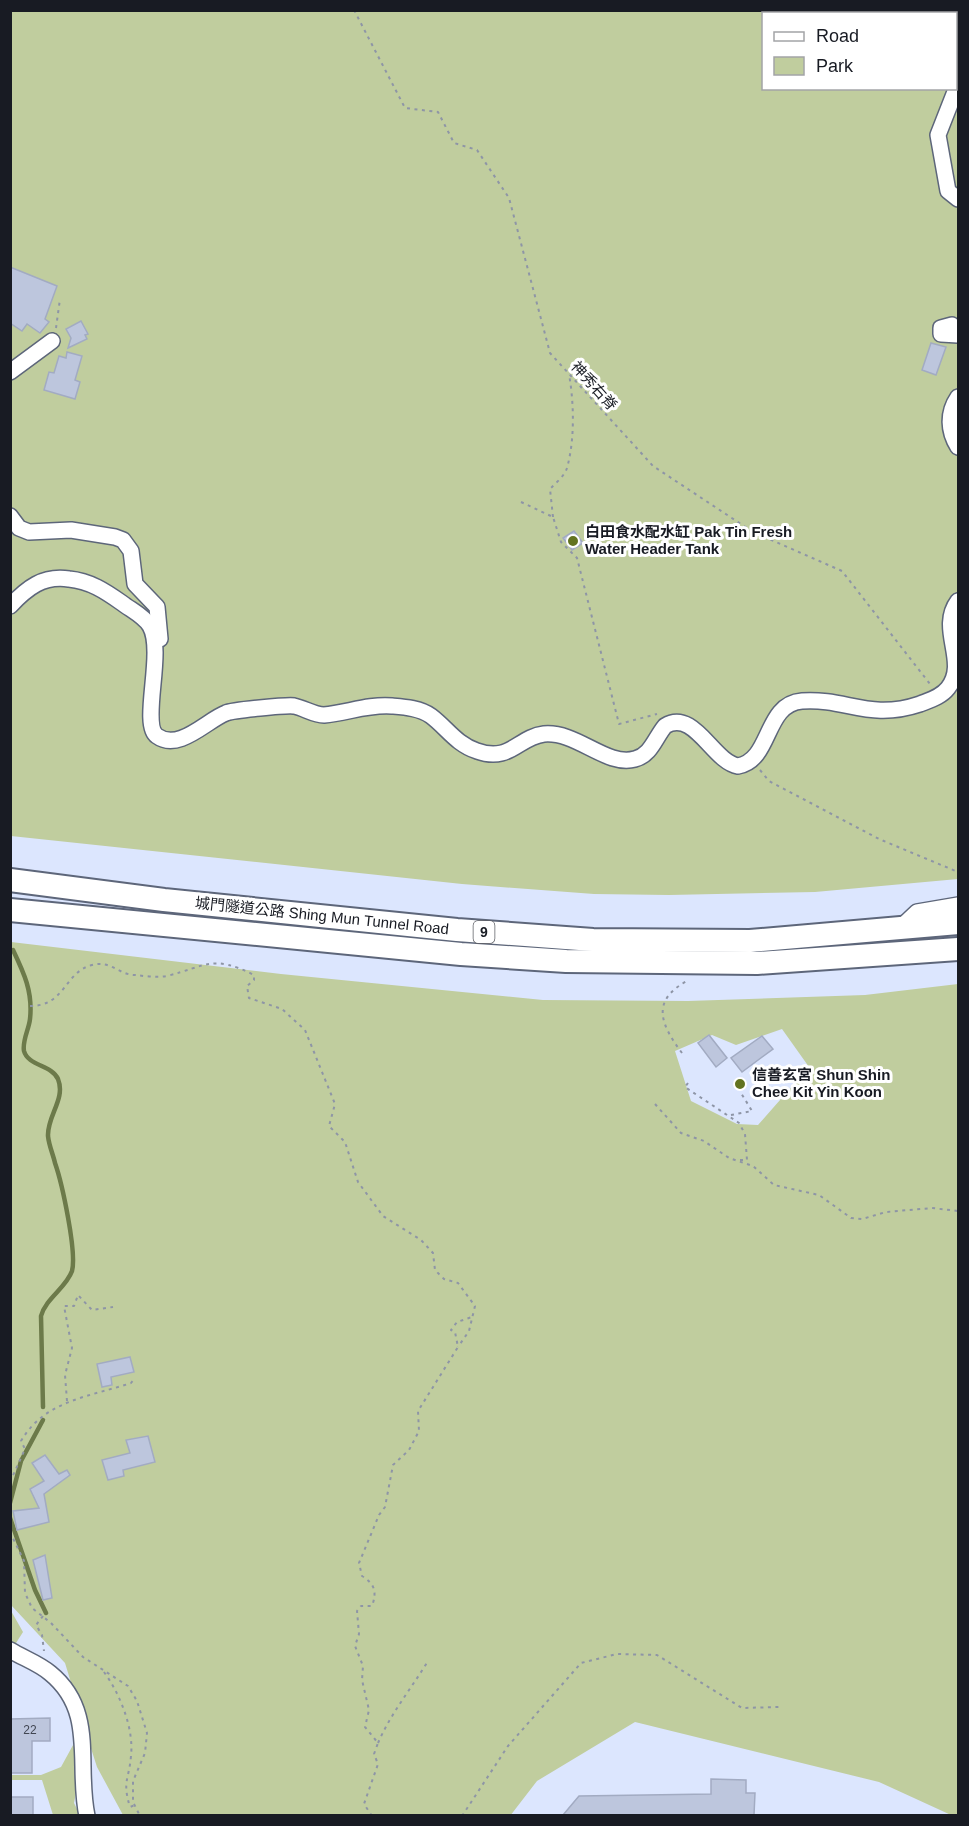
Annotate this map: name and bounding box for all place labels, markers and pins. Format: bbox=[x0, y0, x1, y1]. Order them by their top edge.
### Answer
place label: 白田食水配水缸 Pak Tin Fresh Water Header Tank bbox=[585, 523, 792, 557]
marker: 白田食水配水缸 Pak Tin Fresh Water Header Tank bbox=[566, 534, 580, 548]
place label: 信善玄宮 Shun Shin Chee Kit Yin Koon bbox=[752, 1066, 890, 1100]
marker: 信善玄宮 Shun Shin Chee Kit Yin Koon bbox=[733, 1077, 747, 1091]

